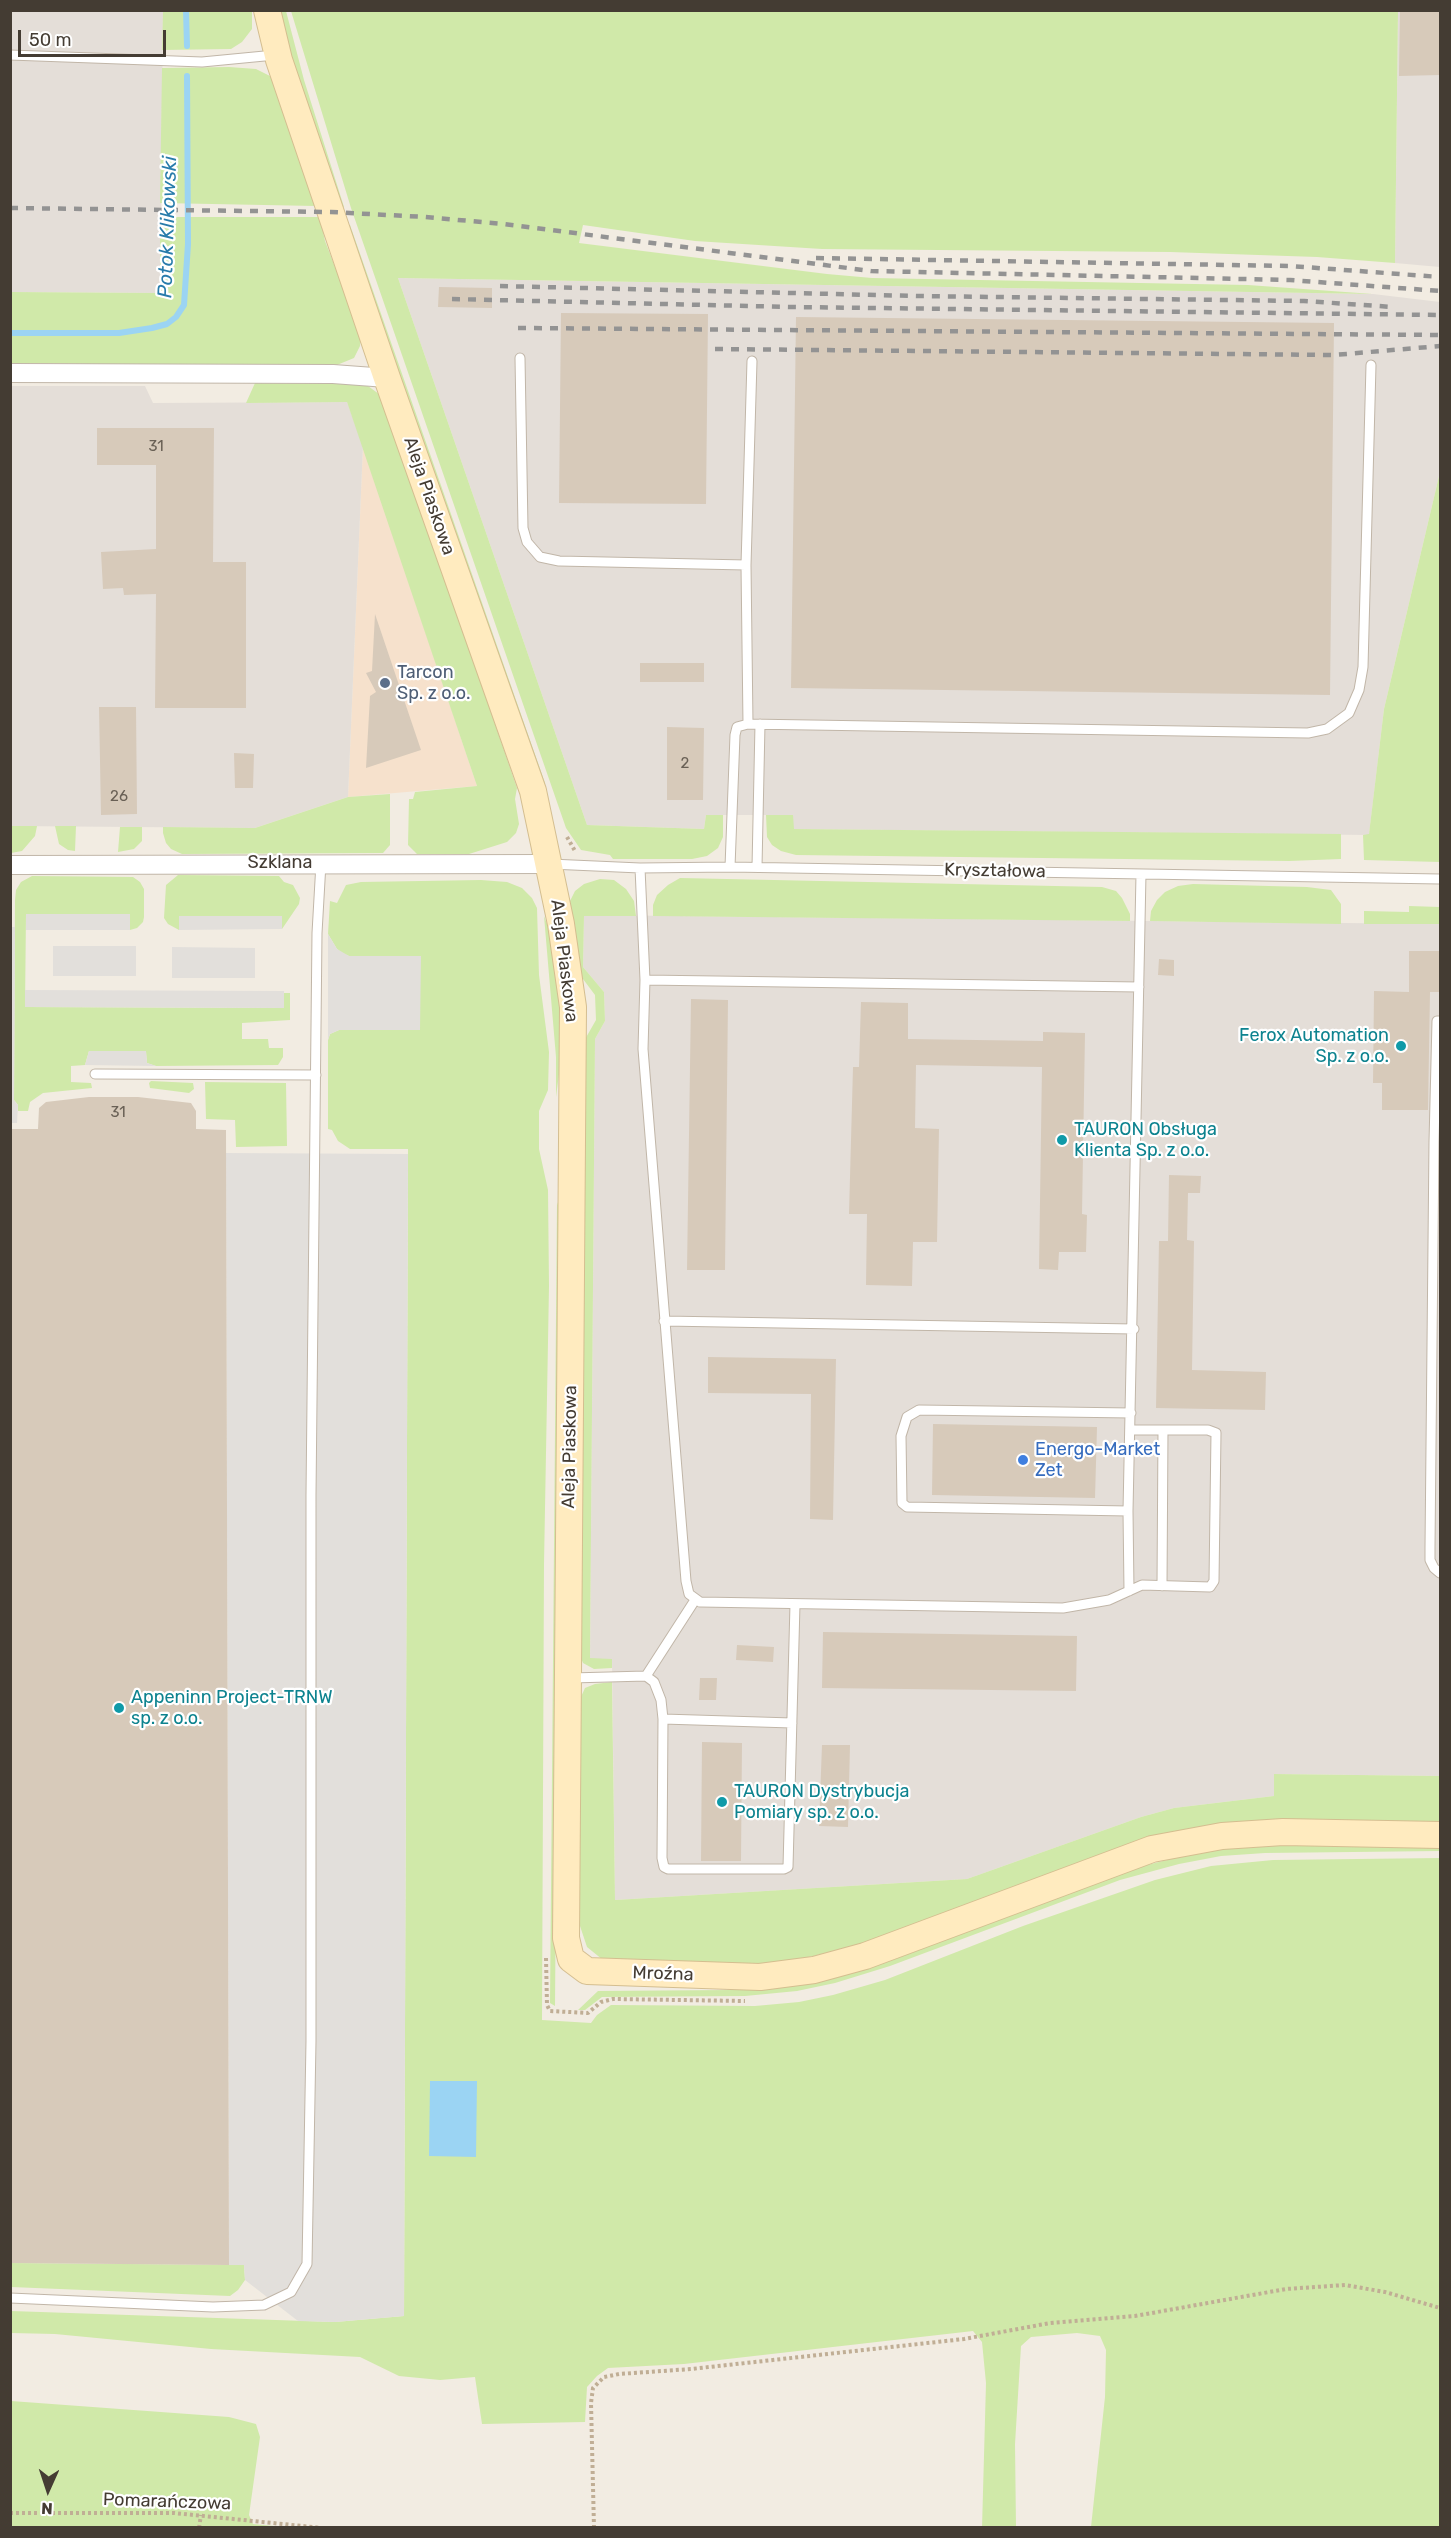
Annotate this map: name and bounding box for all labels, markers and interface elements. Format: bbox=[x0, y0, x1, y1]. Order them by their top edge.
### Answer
scale bar bbox=[21, 18, 170, 56]
text: 50 m bbox=[29, 29, 72, 51]
water label: Potok Klikowski bbox=[154, 155, 182, 299]
street label: Aleja Piaskowa bbox=[399, 434, 459, 558]
house number: 31 bbox=[148, 438, 164, 456]
place label: Tarcon Sp. z o.o. bbox=[397, 662, 470, 704]
marker: Tarcon Sp. z o.o. bbox=[378, 676, 392, 690]
house number: 2 bbox=[681, 755, 689, 773]
house number: 26 bbox=[110, 788, 128, 806]
street label: Szklana bbox=[248, 852, 312, 874]
street label: Kryształowa bbox=[944, 859, 1046, 883]
street label: Aleja Piaskowa bbox=[546, 898, 582, 1024]
place label: Ferox Automation Sp. z o.o. bbox=[1239, 1025, 1389, 1068]
marker: Ferox Automation Sp. z o.o. bbox=[1394, 1039, 1408, 1053]
house number: 31 bbox=[110, 1104, 126, 1122]
place label: TAURON Obsługa Klienta Sp. z o.o. bbox=[1074, 1119, 1217, 1162]
marker: TAURON Obsługa Klienta Sp. z o.o. bbox=[1055, 1133, 1069, 1147]
street label: Aleja Piaskowa bbox=[558, 1385, 582, 1509]
place label: Energo-Market Zet bbox=[1035, 1439, 1160, 1482]
marker: Energo-Market Zet bbox=[1016, 1453, 1030, 1467]
place label: Appeninn Project-TRNW sp. z o.o. bbox=[131, 1687, 333, 1730]
marker: Appeninn Project-TRNW sp. z o.o. bbox=[112, 1701, 126, 1715]
place label: TAURON Dystrybucja Pomiary sp. z o.o. bbox=[734, 1781, 909, 1824]
marker: TAURON Dystrybucja Pomiary sp. z o.o. bbox=[715, 1795, 729, 1809]
street label: Mroźna bbox=[632, 1962, 694, 1986]
north arrow bbox=[18, 2460, 78, 2520]
street label: Pomarańczowa bbox=[102, 2489, 232, 2515]
text: N bbox=[41, 2499, 53, 2518]

